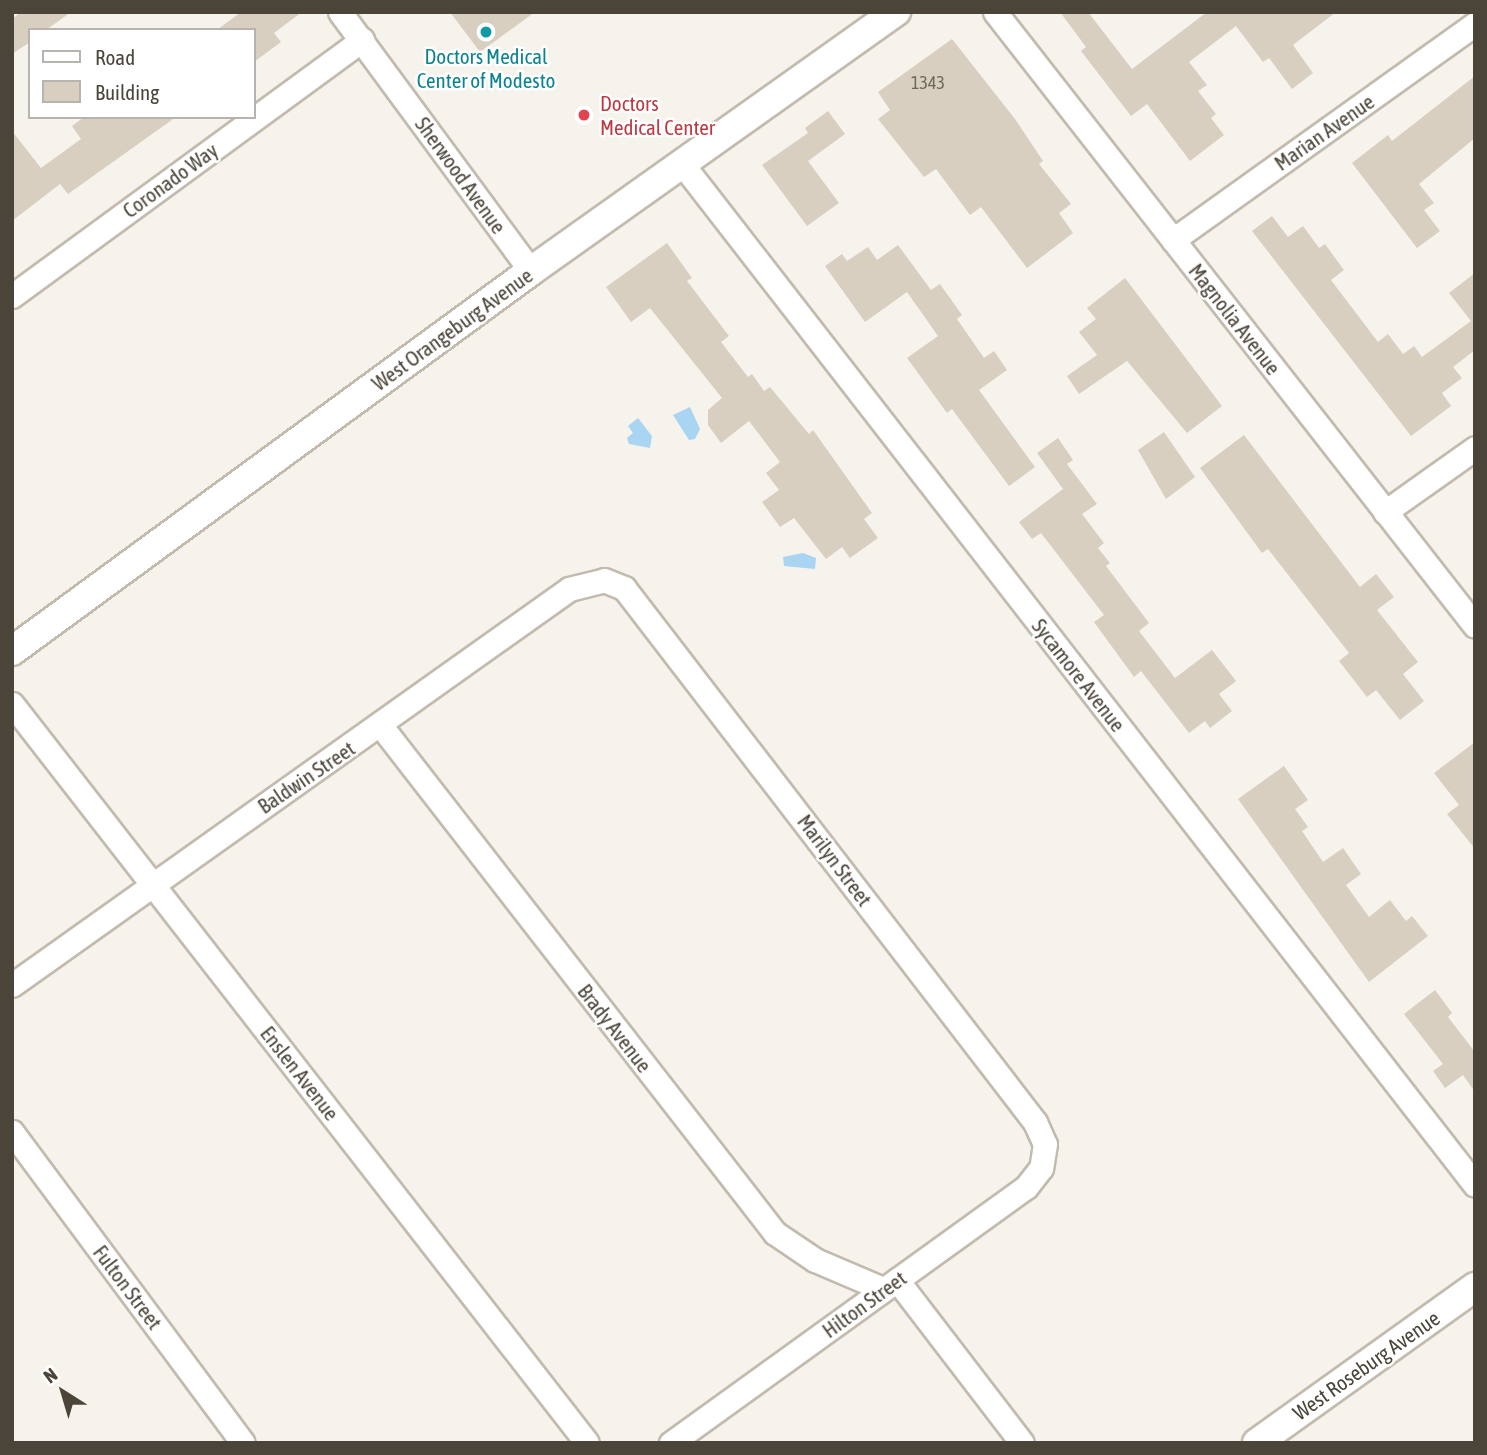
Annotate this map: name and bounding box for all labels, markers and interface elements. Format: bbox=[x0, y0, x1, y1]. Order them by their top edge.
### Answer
marker: Doctors Medical Center of Modesto bbox=[478, 24, 494, 40]
legend bbox=[28, 28, 256, 119]
place label: Doctors Medical Center of Modesto bbox=[417, 43, 555, 93]
text: Road bbox=[95, 45, 135, 69]
house number: 1343 bbox=[911, 72, 945, 94]
text: Building bbox=[95, 80, 159, 104]
street label: Marian Avenue bbox=[1269, 88, 1379, 176]
place label: Doctors Medical Center bbox=[600, 90, 715, 140]
marker: Doctors Medical Center bbox=[574, 105, 594, 125]
street label: Sherwood Avenue bbox=[410, 112, 512, 238]
street label: Coronado Way bbox=[118, 137, 222, 223]
street label: Magnolia Avenue bbox=[1184, 258, 1286, 380]
street label: West Orangeburg Avenue bbox=[367, 262, 537, 396]
street label: Sycamore Avenue bbox=[1027, 614, 1131, 736]
street label: Baldwin Street bbox=[253, 735, 359, 819]
street label: Marilyn Street bbox=[792, 809, 878, 911]
street label: Brady Avenue bbox=[573, 979, 657, 1077]
street label: Enslen Avenue bbox=[255, 1021, 345, 1125]
street label: Fulton Street bbox=[88, 1240, 168, 1334]
street label: Hilton Street bbox=[817, 1265, 911, 1343]
street label: West Roseburg Avenue bbox=[1288, 1305, 1444, 1425]
north arrow bbox=[28, 1357, 98, 1427]
text: N bbox=[39, 1363, 61, 1387]

